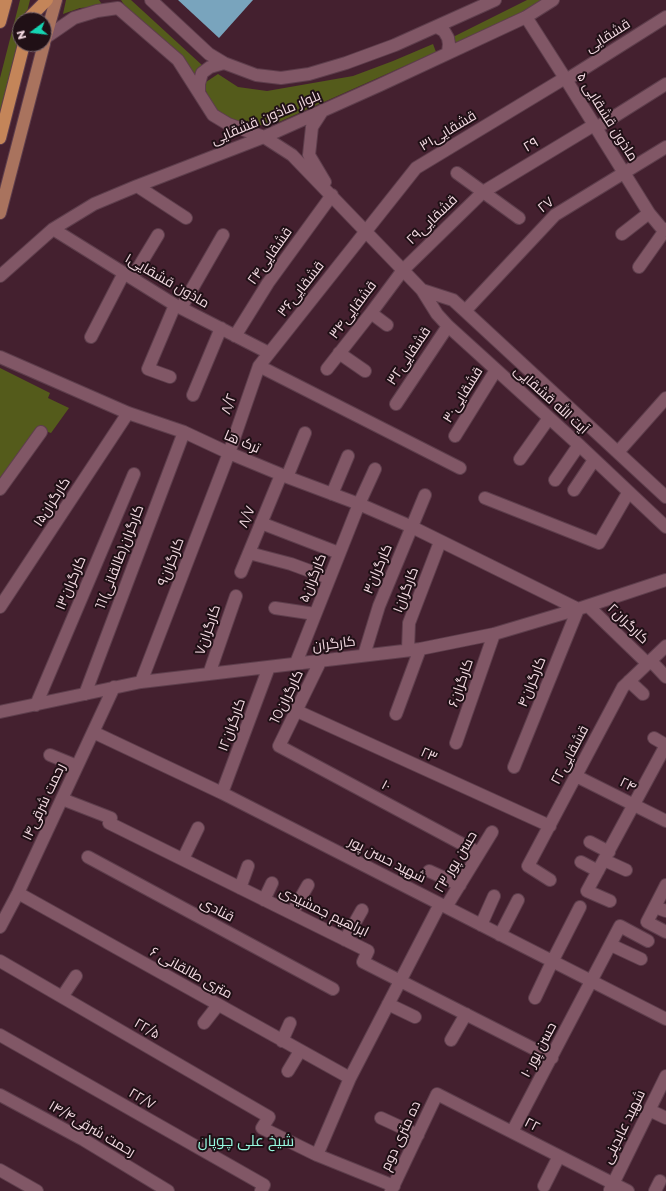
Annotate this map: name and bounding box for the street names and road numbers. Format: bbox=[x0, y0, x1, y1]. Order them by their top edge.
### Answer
street label: قشقایی bbox=[582, 16, 634, 56]
street label: ماذون قشقایی ۵ bbox=[573, 69, 641, 165]
street label: بلوار ماذون قشقایی bbox=[209, 87, 323, 149]
street label: ۳۱قشقایی bbox=[416, 107, 480, 155]
street label: ۲۹ bbox=[520, 134, 542, 156]
street label: قشقایی۲۹ bbox=[403, 192, 461, 248]
street label: ۲۷ bbox=[534, 193, 558, 217]
street label: قشقایی۲۴ bbox=[244, 224, 296, 288]
street label: ماذون قشقایی۱ bbox=[122, 250, 212, 312]
street label: قشقایی۳۶ bbox=[274, 258, 328, 320]
street label: قشقایی۳۴ bbox=[326, 278, 380, 342]
street label: قشقایی۳۲ bbox=[383, 324, 435, 388]
street label: آیت الله قشقایی bbox=[510, 362, 592, 438]
street label: قشقایی۳۰ bbox=[439, 364, 487, 426]
street label: ۸/۲ bbox=[218, 391, 240, 417]
street label: ترک ها bbox=[221, 427, 263, 457]
street label: ۱۵کارگران bbox=[30, 474, 74, 530]
street label: 11کارگران(طالقانی) bbox=[92, 503, 148, 611]
street label: ۸/۷ bbox=[235, 504, 259, 530]
street label: کارگران۹ bbox=[154, 535, 188, 589]
street label: کارگران۳ bbox=[360, 541, 396, 597]
street label: کارگران۵ bbox=[296, 551, 330, 605]
street label: کارگران۱۳ bbox=[52, 553, 90, 613]
street label: ۱کارگران bbox=[390, 565, 422, 615]
street label: کارگران۲ bbox=[604, 600, 652, 648]
street label: کارگران۷ bbox=[192, 603, 224, 657]
street label: کارگران bbox=[311, 633, 357, 655]
street label: کارگران۴ bbox=[514, 654, 550, 710]
street label: ۶کارگران bbox=[445, 657, 477, 709]
street label: 10کارگران bbox=[267, 667, 307, 727]
street label: ۱۲کارگران bbox=[215, 696, 249, 754]
street label: ۲۲قشقایی bbox=[547, 723, 593, 787]
street label: ۲۳ bbox=[418, 744, 440, 766]
street label: ۱۴رحمت شرقی bbox=[19, 761, 69, 843]
street label: ۲۴ bbox=[617, 774, 639, 796]
street label: ۱۰ bbox=[379, 777, 393, 795]
street label: ۲۳ حسن پور bbox=[431, 828, 481, 896]
street label: شهید حسن پور bbox=[345, 833, 429, 887]
street label: ابراهیم جمشیدی bbox=[277, 883, 371, 941]
street label: قنادی bbox=[197, 894, 237, 926]
street label: ۶ متری طالقانی bbox=[147, 943, 235, 1003]
street label: ۲۲/۵ bbox=[131, 1015, 163, 1043]
street label: ۱۰ حسن پور bbox=[517, 1020, 561, 1080]
street label: ۲۲/۷ bbox=[126, 1085, 158, 1113]
street label: شهید عابدینی bbox=[599, 1087, 649, 1167]
street label: ۱۴/۴رحمت شرقی bbox=[46, 1097, 138, 1161]
street label: ده متری دوم bbox=[377, 1098, 425, 1174]
street label: ۲۲ bbox=[522, 1114, 542, 1136]

